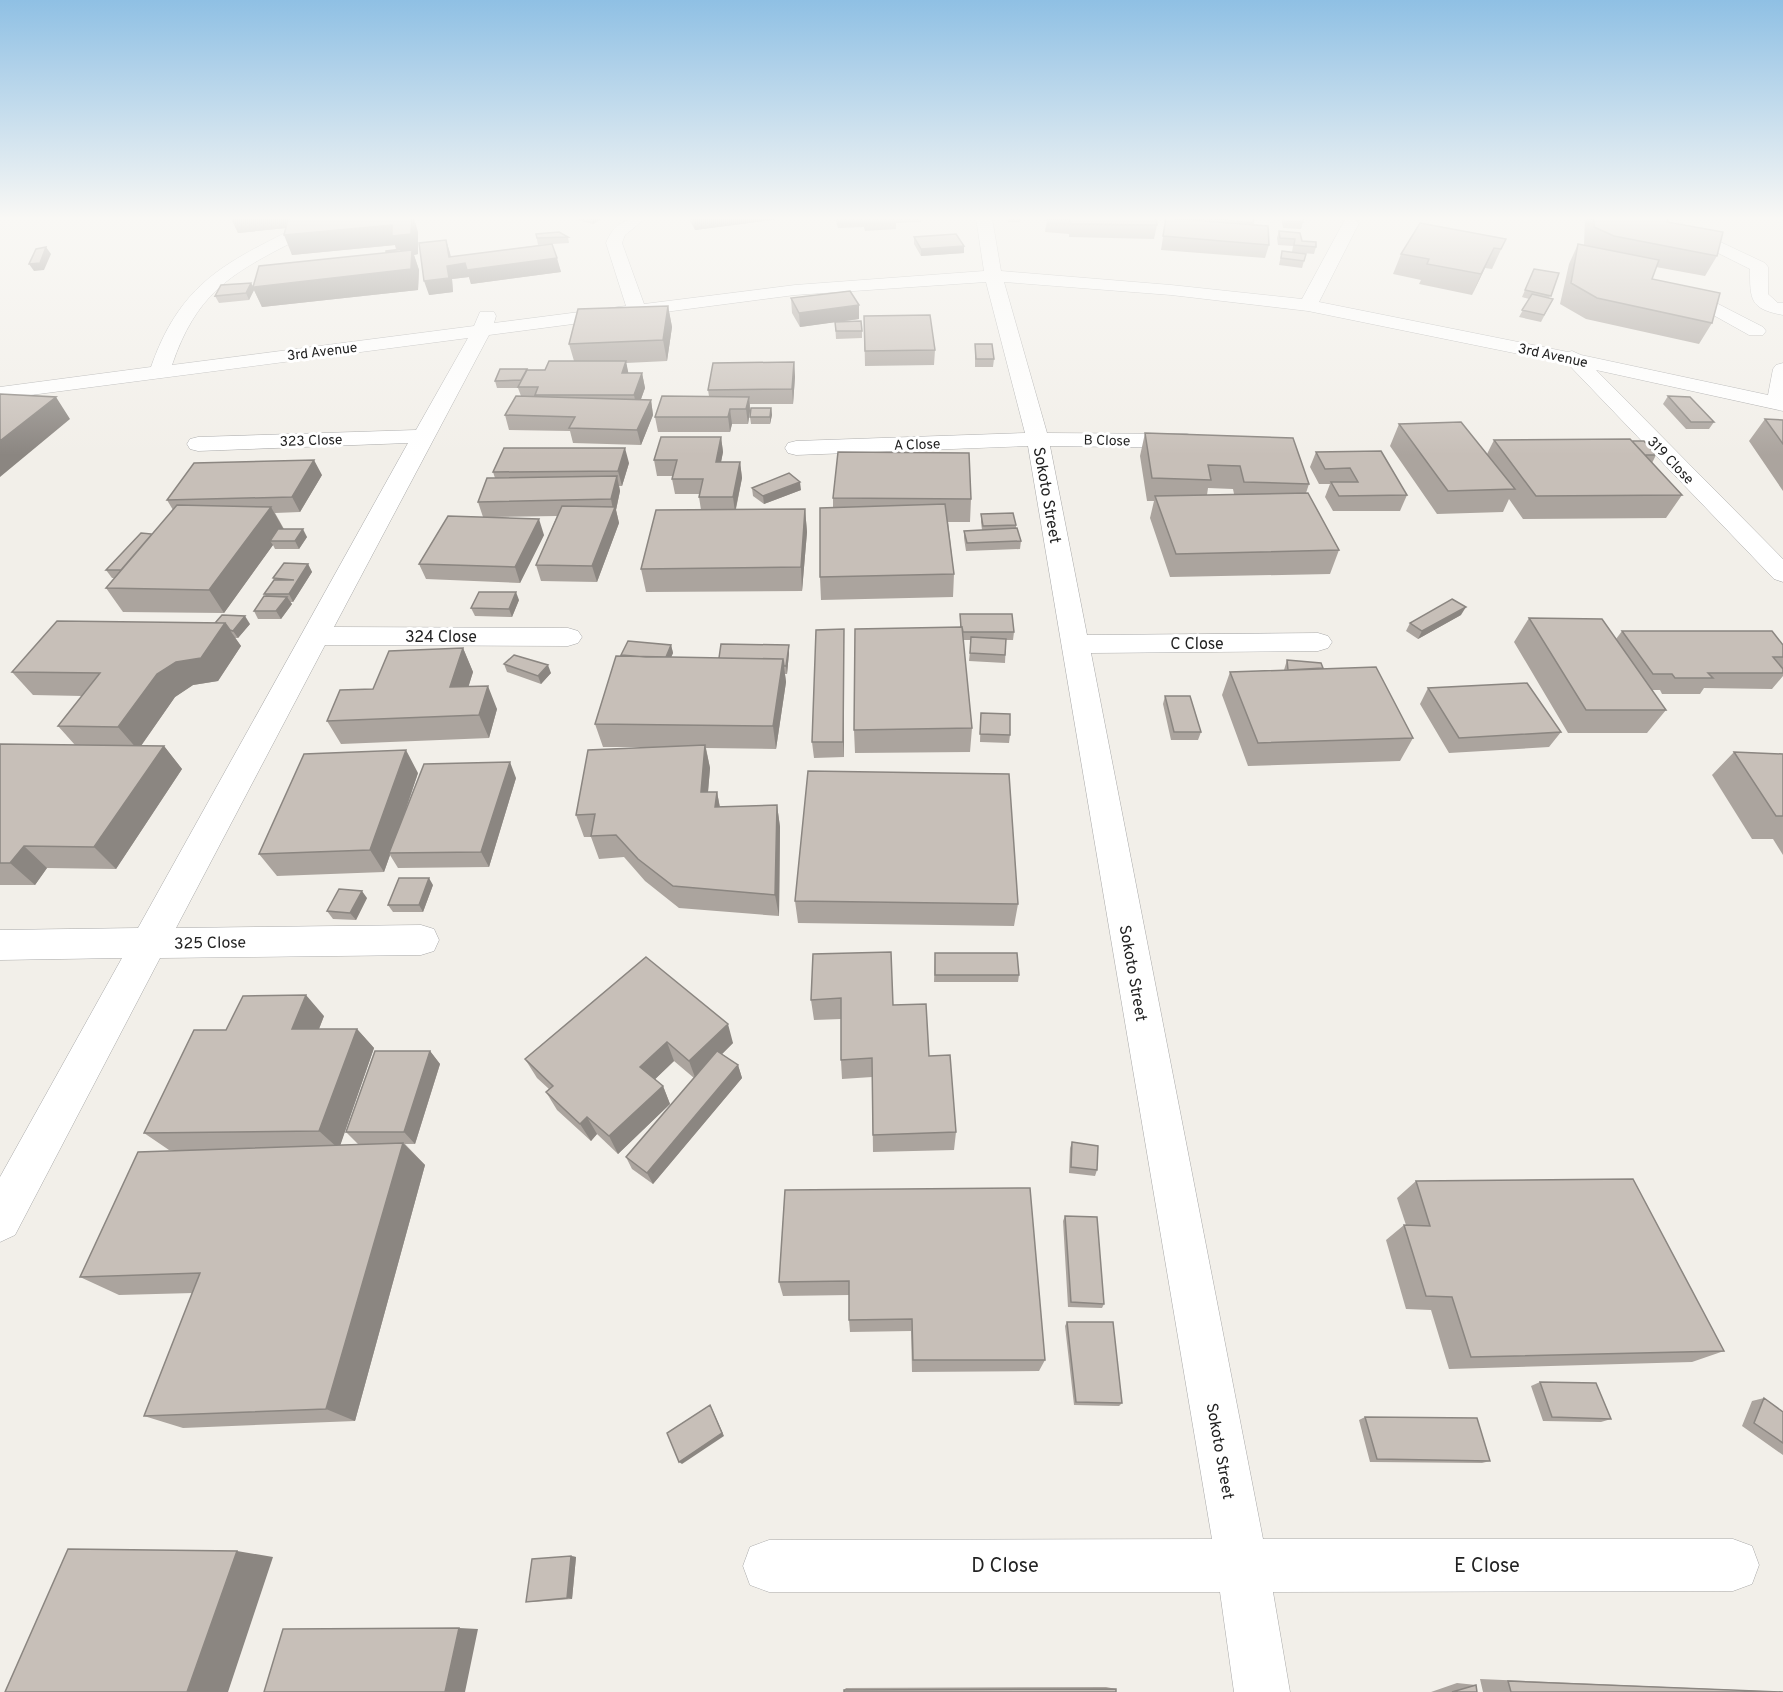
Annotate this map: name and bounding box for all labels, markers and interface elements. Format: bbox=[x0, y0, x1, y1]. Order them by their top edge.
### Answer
street label: 3rd Avenue bbox=[286, 340, 358, 365]
street label: 3rd Avenue bbox=[1516, 341, 1589, 372]
street label: 323 Close bbox=[279, 432, 343, 451]
street label: B Close bbox=[1083, 433, 1131, 450]
street label: 319 Close bbox=[1643, 434, 1697, 488]
street label: A Close bbox=[893, 436, 941, 455]
street label: Sokoto Street bbox=[1028, 446, 1064, 545]
street label: 324 Close bbox=[405, 628, 477, 648]
street label: C Close bbox=[1170, 635, 1224, 655]
street label: Sokoto Street bbox=[1114, 924, 1150, 1023]
street label: 325 Close bbox=[174, 933, 246, 955]
street label: Sokoto Street bbox=[1201, 1402, 1237, 1501]
street label: D Close bbox=[971, 1554, 1039, 1580]
street label: E Close bbox=[1454, 1554, 1520, 1580]

